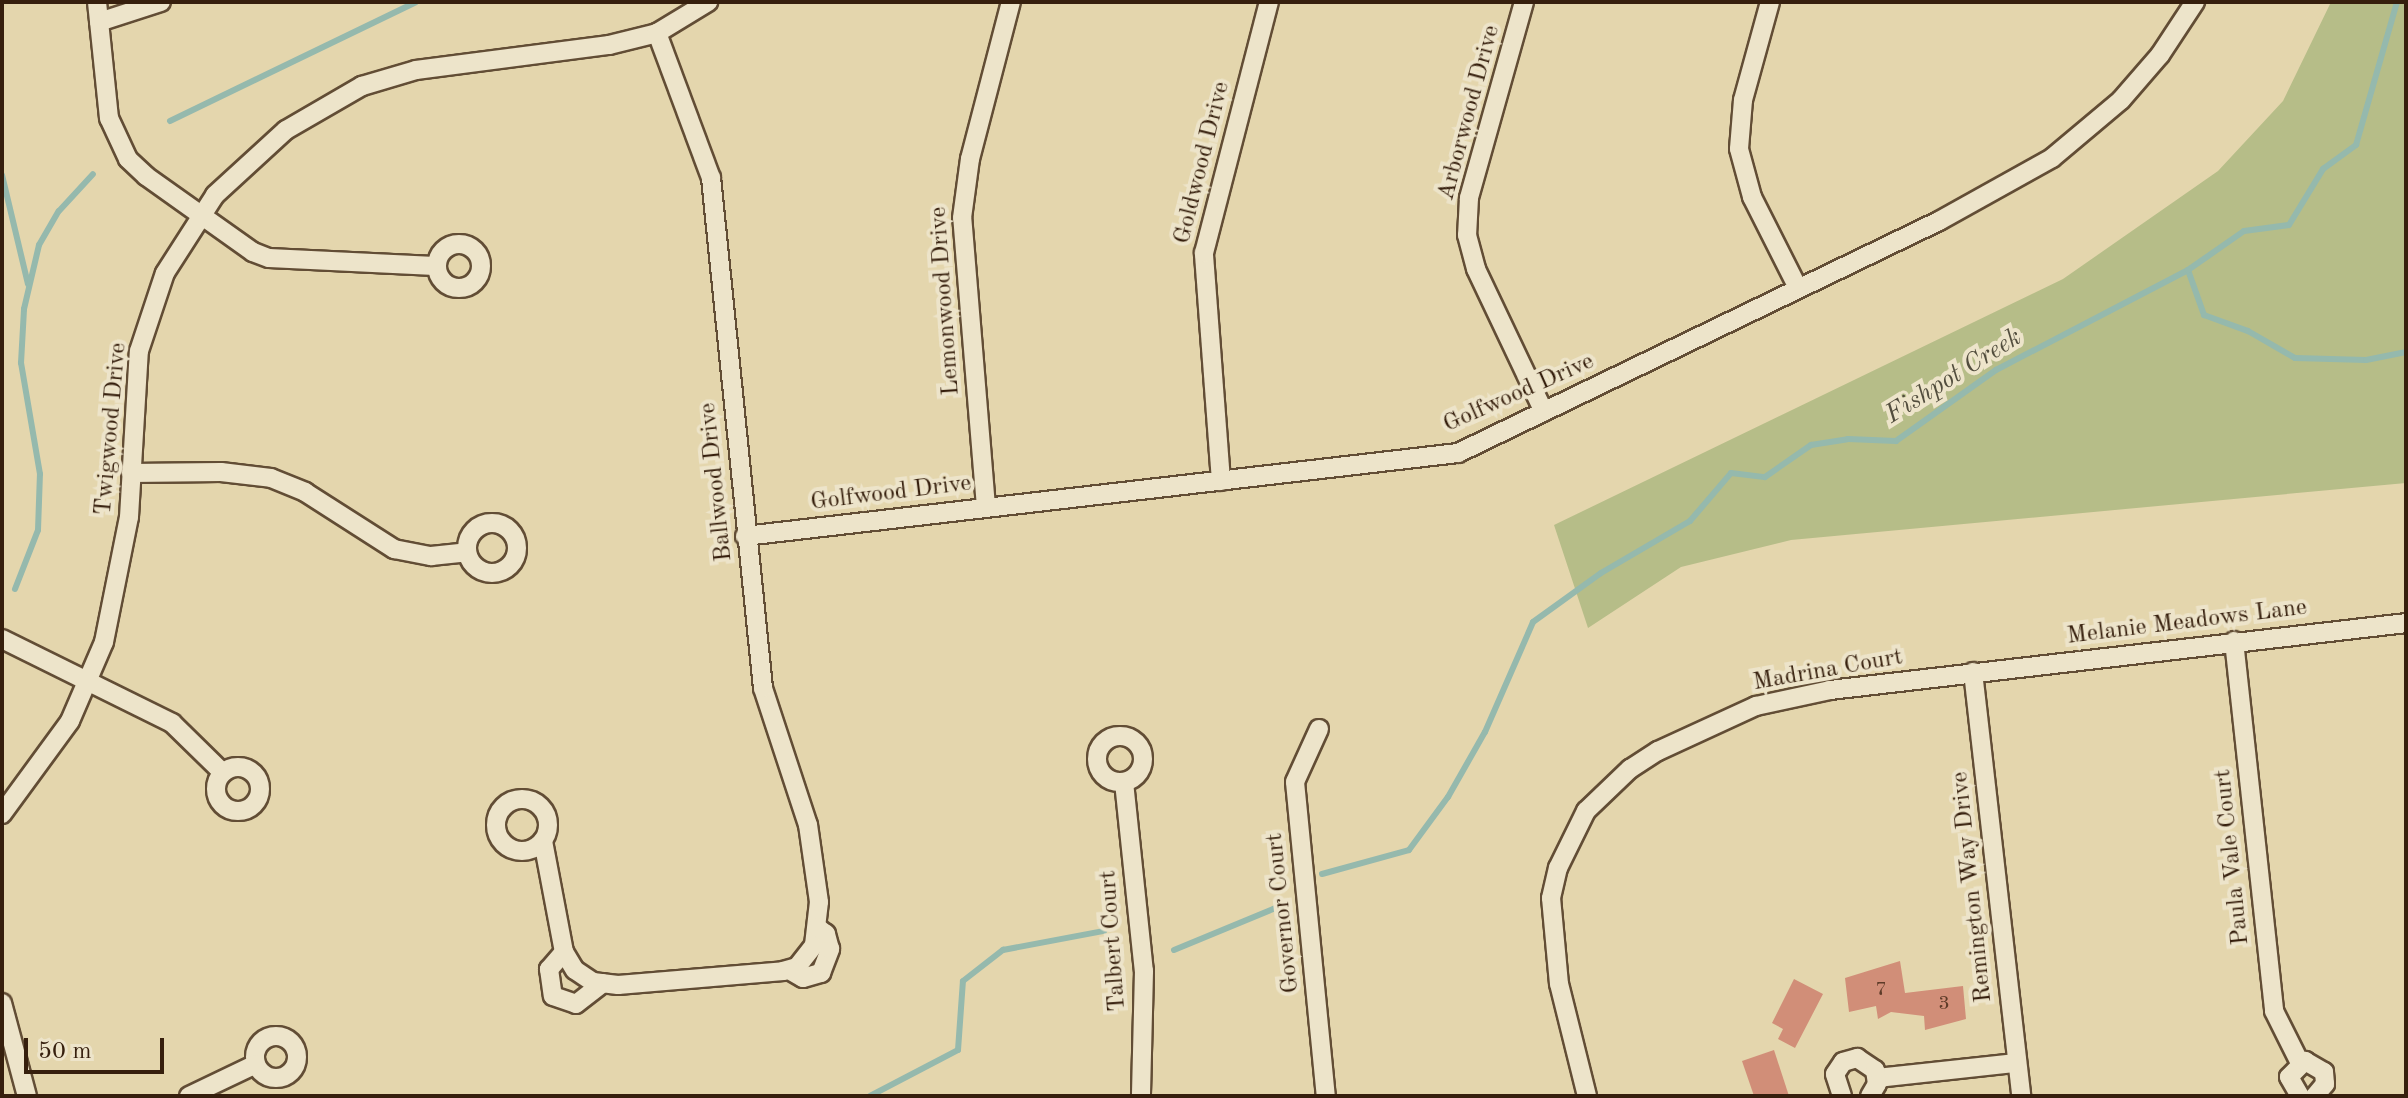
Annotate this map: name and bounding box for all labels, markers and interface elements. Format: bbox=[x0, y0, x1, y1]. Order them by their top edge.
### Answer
street label: Arborwood Drive bbox=[1433, 22, 1507, 204]
street label: Goldwood Drive bbox=[1169, 79, 1237, 247]
street label: Lemonwood Drive bbox=[925, 206, 967, 396]
water label: Fishpot Creek bbox=[1880, 323, 2028, 431]
street label: Twigwood Drive bbox=[90, 341, 134, 517]
street label: Golfwood Drive bbox=[1439, 348, 1599, 440]
street label: Ballwood Drive bbox=[694, 401, 740, 563]
street label: Golfwood Drive bbox=[809, 470, 973, 518]
street label: Melanie Meadows Lane bbox=[2065, 594, 2309, 652]
street label: Madrina Court bbox=[1751, 644, 1905, 698]
street label: Paula Vale Court bbox=[2209, 768, 2257, 946]
street label: Remington Way Drive bbox=[1947, 770, 1999, 1004]
street label: Governor Court bbox=[1261, 831, 1307, 995]
street label: Talbert Court bbox=[1095, 869, 1133, 1013]
house number: 7 bbox=[1875, 978, 1887, 1002]
house number: 3 bbox=[1938, 992, 1950, 1016]
scale bar bbox=[28, 1022, 168, 1072]
text: 50 m bbox=[38, 1040, 92, 1064]

